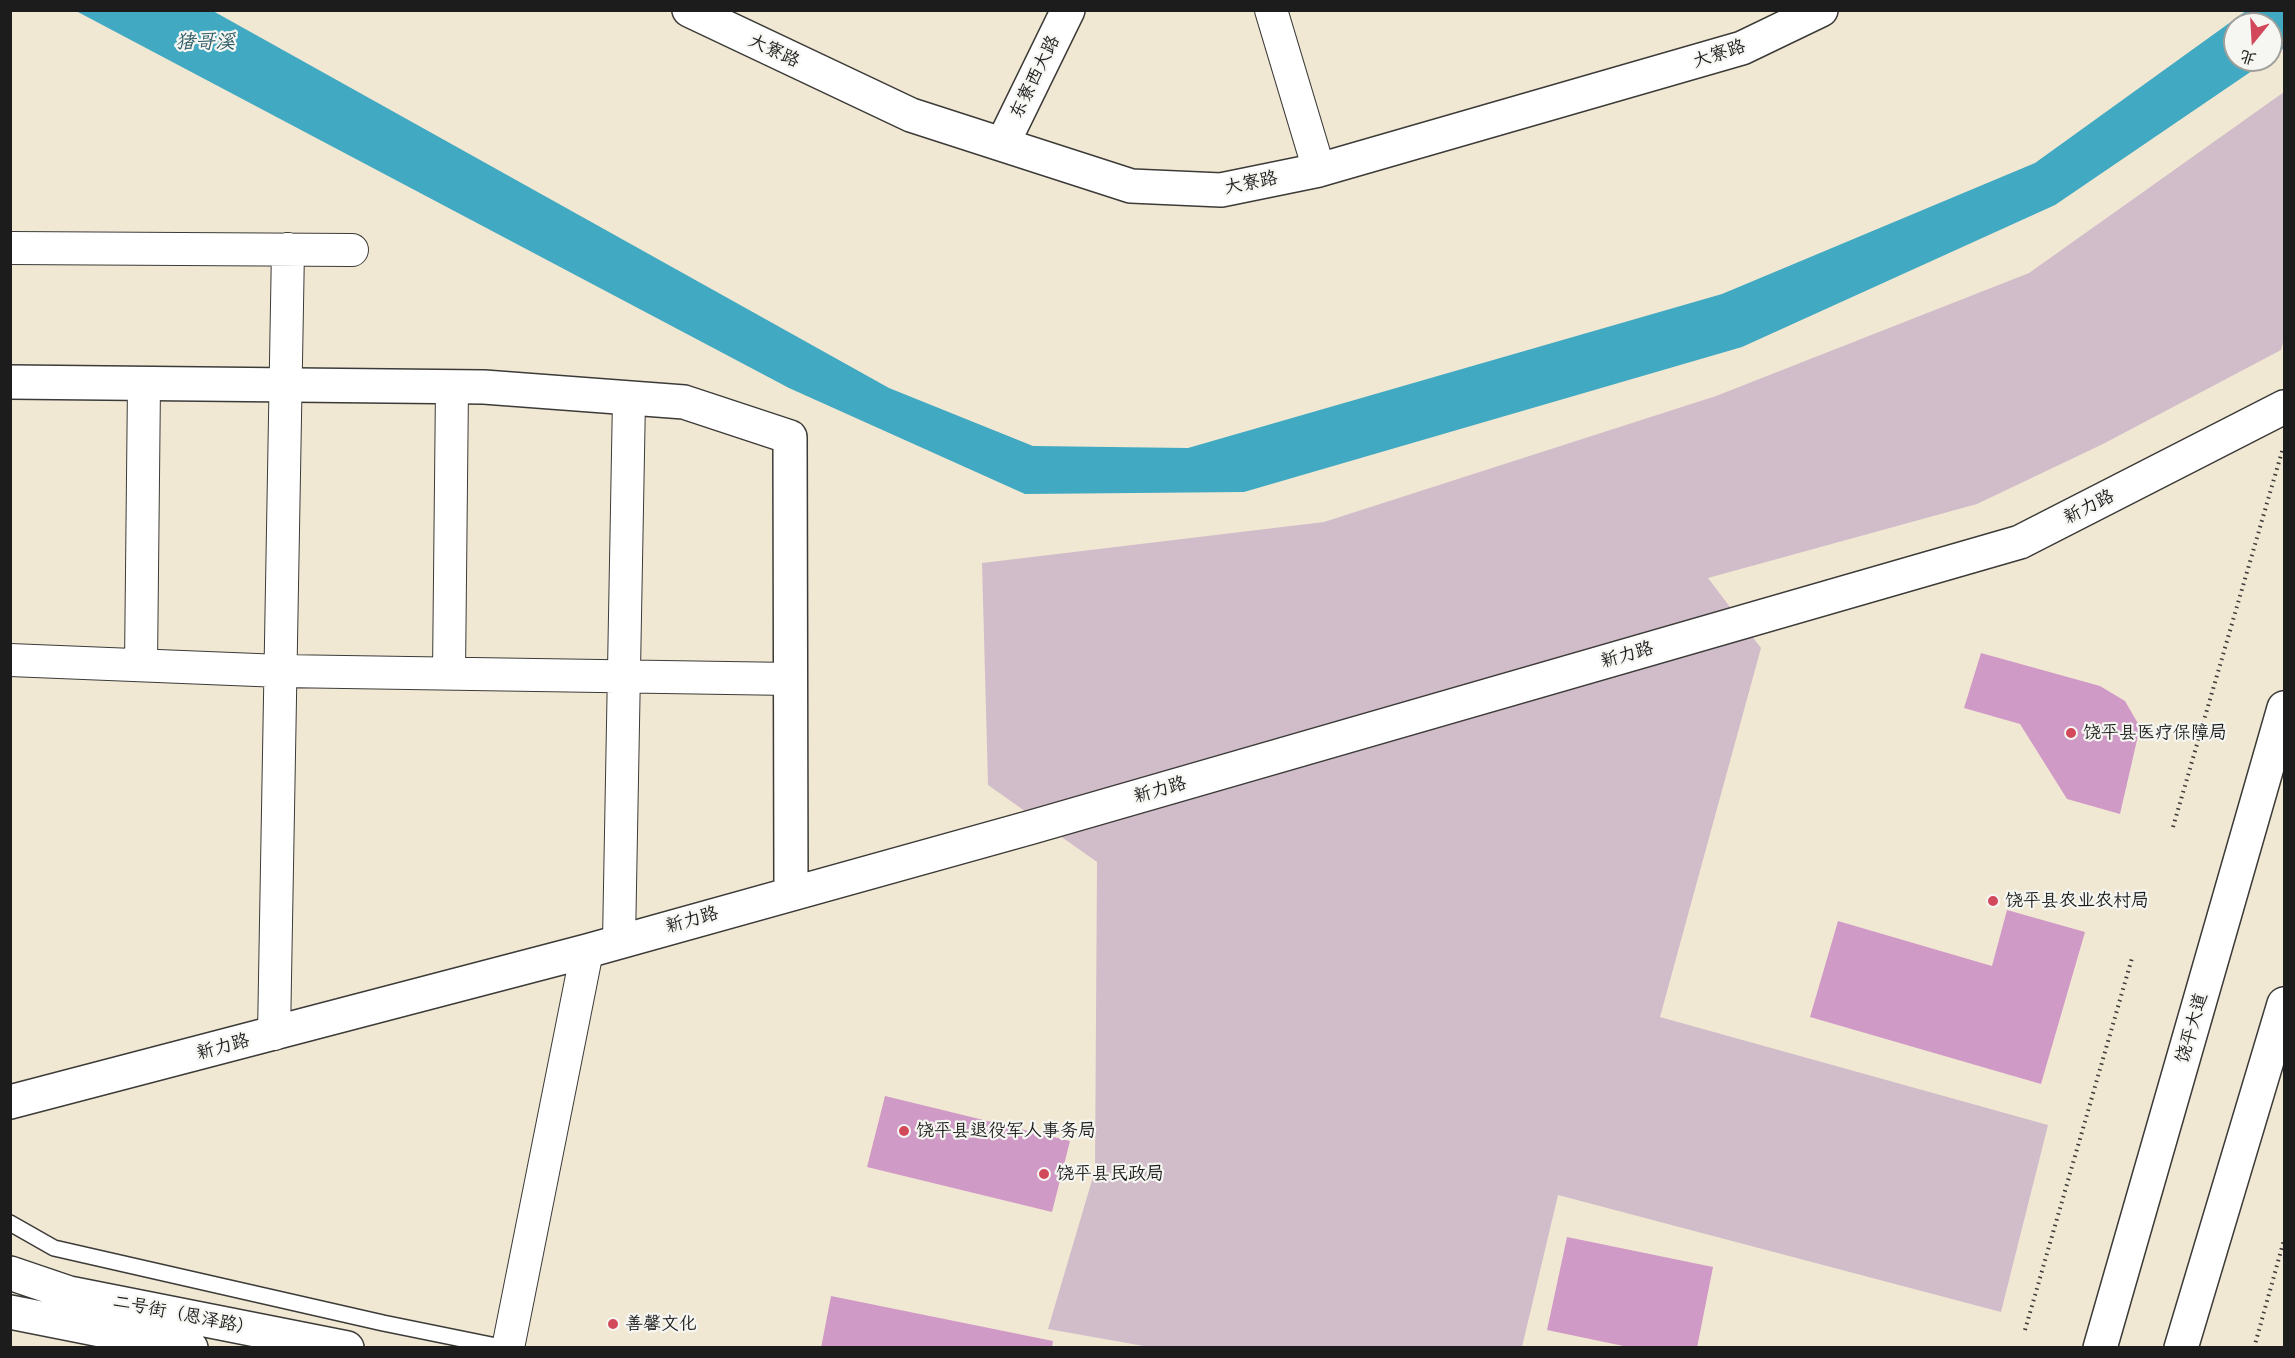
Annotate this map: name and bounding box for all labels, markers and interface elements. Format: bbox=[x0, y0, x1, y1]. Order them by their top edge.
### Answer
north arrow bbox=[2223, 12, 2283, 72]
water label: 猪哥溪 bbox=[175, 30, 235, 54]
street label: 大寮路 bbox=[745, 30, 803, 72]
street label: 东寮西大路 bbox=[1006, 32, 1064, 122]
street label: 大寮路 bbox=[1690, 35, 1748, 73]
text: 北 bbox=[2238, 46, 2258, 68]
street label: 大寮路 bbox=[1222, 167, 1280, 199]
street label: 新力路 bbox=[2060, 485, 2118, 529]
street label: 新力路 bbox=[1598, 637, 1656, 673]
place label: 饶平县医疗保障局 bbox=[2083, 722, 2227, 744]
marker: 饶平县医疗保障局 bbox=[2064, 726, 2078, 740]
street label: 新力路 bbox=[1131, 772, 1189, 808]
place label: 饶平县农业农村局 bbox=[2005, 890, 2149, 912]
marker: 饶平县农业农村局 bbox=[1986, 894, 2000, 908]
street label: 新力路 bbox=[663, 902, 721, 938]
street label: 饶平大道 bbox=[2172, 990, 2212, 1066]
street label: 新力路 bbox=[194, 1030, 252, 1064]
place label: 饶平县退役军人事务局 bbox=[916, 1120, 1096, 1142]
marker: 饶平县退役军人事务局 bbox=[897, 1124, 911, 1138]
place label: 饶平县民政局 bbox=[1056, 1163, 1164, 1185]
marker: 饶平县民政局 bbox=[1037, 1167, 1051, 1181]
street label: 二号街（恩泽路) bbox=[111, 1291, 245, 1337]
place label: 善馨文化 bbox=[625, 1313, 697, 1335]
marker: 善馨文化 bbox=[606, 1317, 620, 1331]

